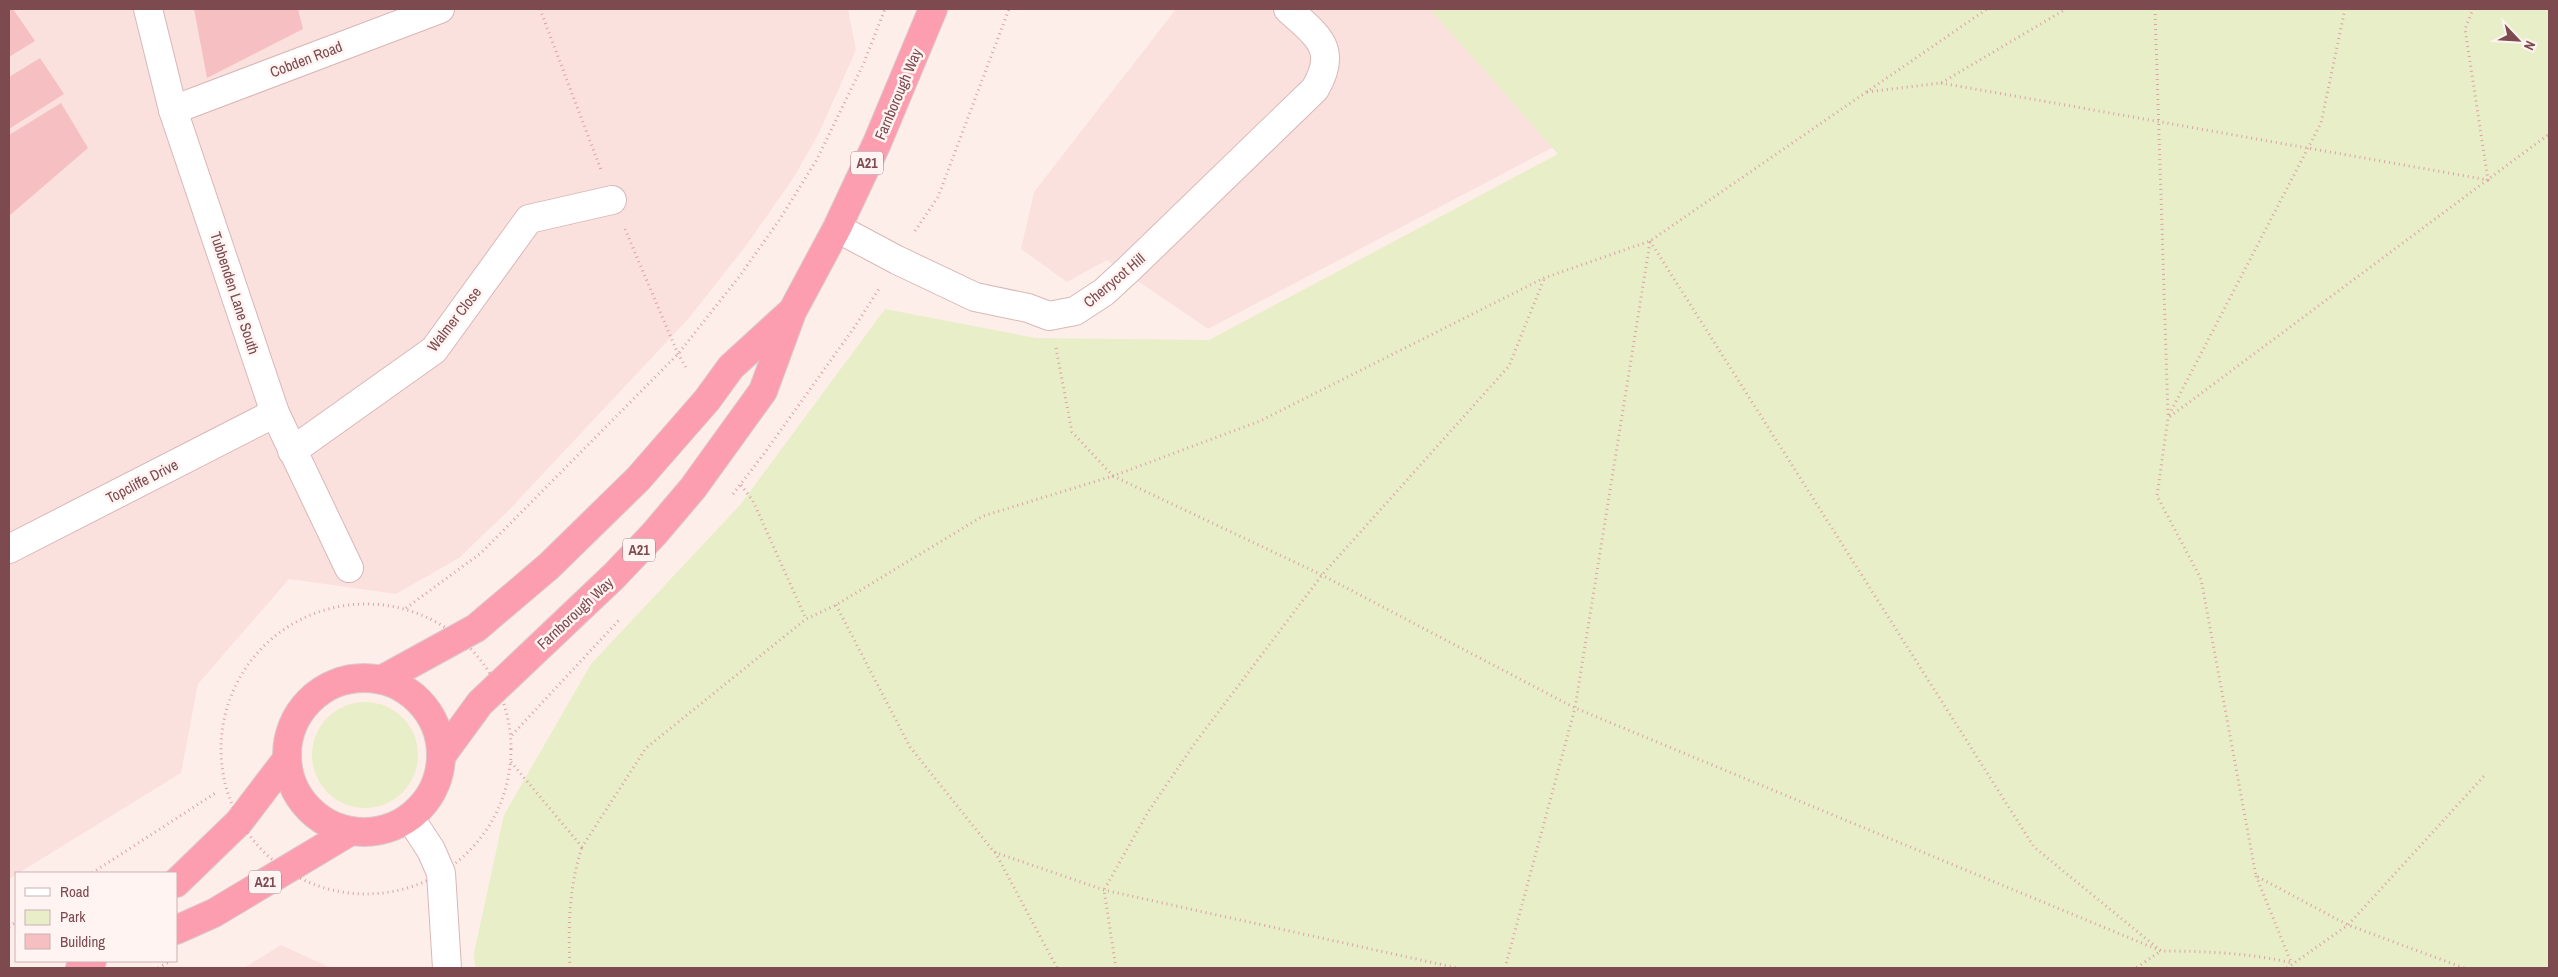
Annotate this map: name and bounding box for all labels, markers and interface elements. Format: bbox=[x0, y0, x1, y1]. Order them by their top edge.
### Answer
north arrow bbox=[2493, 15, 2543, 65]
street label: Cobden Road bbox=[267, 36, 345, 82]
text: N bbox=[2520, 38, 2540, 53]
street label: Farnborough Way bbox=[869, 44, 927, 143]
road number: A21 bbox=[851, 152, 883, 174]
street label: Tubbenden Lane South bbox=[205, 229, 265, 357]
street label: Cherrycot Hill bbox=[1079, 248, 1149, 312]
street label: Walmer Close bbox=[422, 282, 486, 356]
street label: Topcliffe Drive bbox=[102, 454, 182, 508]
road number: A21 bbox=[623, 538, 655, 562]
street label: Farnborough Way bbox=[532, 572, 618, 654]
road number: A21 bbox=[249, 870, 281, 894]
legend bbox=[15, 872, 178, 962]
text: Road bbox=[60, 881, 89, 902]
text: Park bbox=[60, 906, 86, 927]
text: Building bbox=[60, 931, 105, 952]

